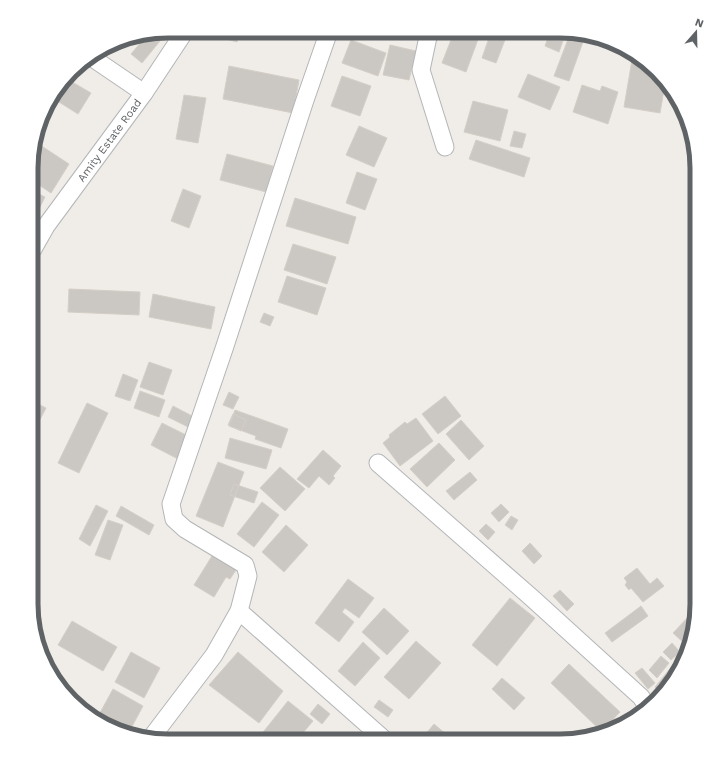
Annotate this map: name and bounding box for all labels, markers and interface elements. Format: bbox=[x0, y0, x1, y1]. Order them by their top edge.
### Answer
north arrow bbox=[676, 12, 716, 52]
text: N bbox=[693, 16, 705, 31]
street label: Amity Estate Road bbox=[75, 97, 144, 184]

